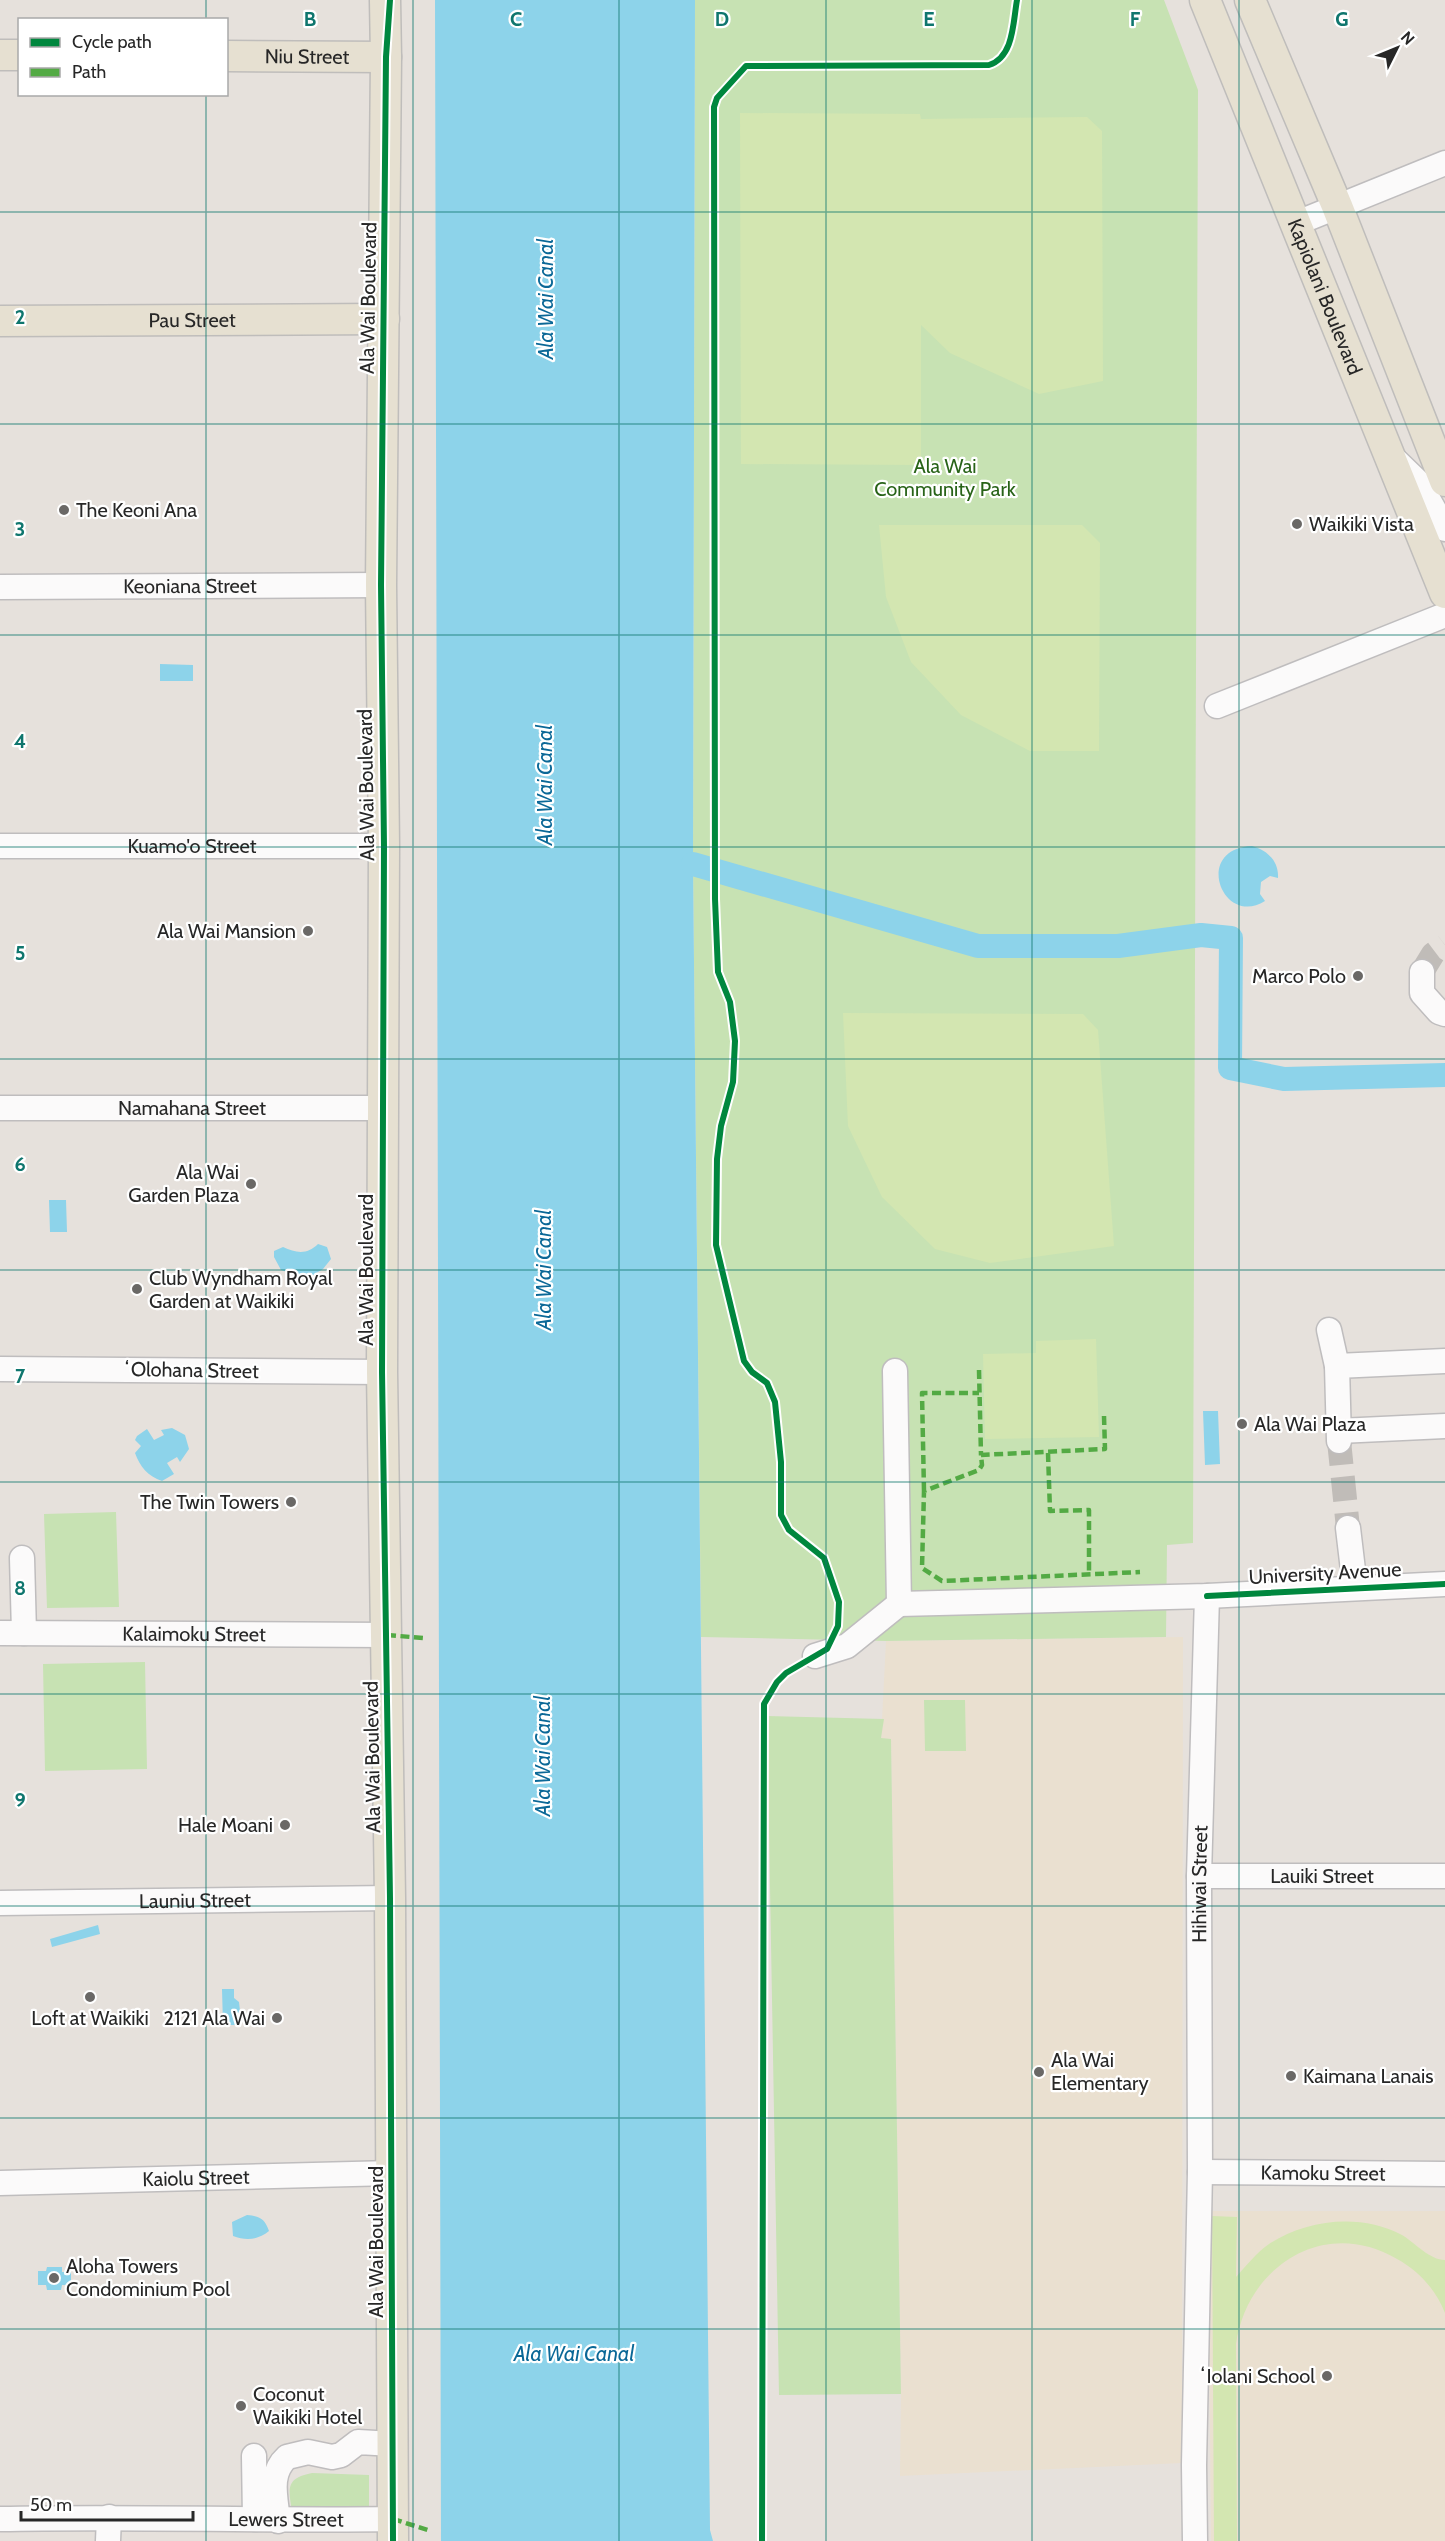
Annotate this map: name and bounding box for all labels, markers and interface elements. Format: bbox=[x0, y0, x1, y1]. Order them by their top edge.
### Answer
text: B bbox=[304, 7, 316, 31]
text: C bbox=[510, 7, 522, 31]
text: D bbox=[715, 7, 729, 31]
text: E bbox=[923, 7, 935, 31]
text: F bbox=[1130, 7, 1141, 31]
text: G bbox=[1335, 7, 1349, 31]
legend bbox=[18, 18, 228, 96]
north arrow bbox=[1367, 18, 1427, 78]
text: N bbox=[1397, 27, 1418, 49]
text: Cycle path bbox=[72, 31, 152, 53]
street label: Niu Street bbox=[265, 44, 350, 69]
text: Path bbox=[72, 61, 106, 83]
street label: Kapiolani Boulevard bbox=[1283, 215, 1367, 378]
street label: Ala Wai Boulevard bbox=[355, 222, 381, 374]
water label: Ala Wai Canal bbox=[533, 239, 558, 360]
text: 2 bbox=[15, 305, 25, 329]
street label: Pau Street bbox=[148, 308, 236, 332]
park label: Ala Wai Community Park bbox=[874, 454, 1016, 501]
place label: The Keoni Ana bbox=[76, 498, 197, 522]
marker: The Keoni Ana bbox=[57, 503, 71, 517]
place label: Waikiki Vista bbox=[1309, 512, 1414, 536]
text: 3 bbox=[15, 517, 25, 541]
marker: Waikiki Vista bbox=[1290, 517, 1304, 531]
street label: Keoniana Street bbox=[123, 574, 257, 598]
street label: Ala Wai Boulevard bbox=[353, 709, 379, 861]
water label: Ala Wai Canal bbox=[532, 725, 557, 846]
text: 4 bbox=[14, 729, 26, 753]
street label: Kuamo'o Street bbox=[127, 834, 257, 858]
place label: Ala Wai Mansion bbox=[157, 919, 296, 943]
marker: Ala Wai Mansion bbox=[301, 924, 315, 938]
text: 5 bbox=[15, 941, 25, 965]
place label: Marco Polo bbox=[1252, 964, 1346, 988]
marker: Marco Polo bbox=[1351, 969, 1365, 983]
street label: Namahana Street bbox=[118, 1096, 266, 1120]
text: 6 bbox=[14, 1152, 26, 1176]
place label: Ala Wai Garden Plaza bbox=[128, 1160, 239, 1207]
marker: Ala Wai Garden Plaza bbox=[244, 1177, 258, 1191]
street label: Ala Wai Boulevard bbox=[354, 1194, 378, 1346]
water label: Ala Wai Canal bbox=[531, 1210, 556, 1331]
place label: Club Wyndham Royal Garden at Waikiki bbox=[149, 1266, 333, 1313]
marker: Club Wyndham Royal Garden at Waikiki bbox=[130, 1282, 144, 1296]
street label: ʻOlohana Street bbox=[123, 1357, 259, 1383]
text: 7 bbox=[15, 1364, 26, 1388]
place label: Ala Wai Plaza bbox=[1254, 1412, 1367, 1436]
marker: Ala Wai Plaza bbox=[1235, 1417, 1249, 1431]
place label: The Twin Towers bbox=[140, 1490, 279, 1514]
marker: The Twin Towers bbox=[284, 1495, 298, 1509]
street label: University Avenue bbox=[1248, 1557, 1402, 1589]
text: 8 bbox=[14, 1576, 26, 1600]
street label: Kalaimoku Street bbox=[122, 1622, 266, 1646]
street label: Ala Wai Boulevard bbox=[359, 1681, 385, 1833]
water label: Ala Wai Canal bbox=[530, 1696, 555, 1817]
text: 9 bbox=[14, 1788, 26, 1812]
place label: Hale Moani bbox=[178, 1813, 273, 1837]
marker: Hale Moani bbox=[278, 1818, 292, 1832]
street label: Hihiwai Street bbox=[1187, 1825, 1212, 1943]
street label: Lauiki Street bbox=[1270, 1864, 1374, 1888]
street label: Launiu Street bbox=[139, 1888, 251, 1913]
marker: Loft at Waikiki bbox=[83, 1990, 97, 2004]
place label: Loft at Waikiki bbox=[31, 2006, 149, 2030]
place label: 2121 Ala Wai bbox=[164, 2006, 265, 2030]
marker: 2121 Ala Wai bbox=[270, 2011, 284, 2025]
place label: Ala Wai Elementary bbox=[1051, 2048, 1149, 2095]
place label: Kaimana Lanais bbox=[1303, 2064, 1434, 2088]
marker: Ala Wai Elementary bbox=[1032, 2065, 1046, 2079]
marker: Kaimana Lanais bbox=[1284, 2069, 1298, 2083]
street label: Kamoku Street bbox=[1260, 2160, 1386, 2186]
street label: Kaiolu Street bbox=[142, 2165, 250, 2191]
street label: Ala Wai Boulevard bbox=[364, 2166, 388, 2318]
place label: Aloha Towers Condominium Pool bbox=[66, 2254, 230, 2301]
marker: Aloha Towers Condominium Pool bbox=[47, 2271, 61, 2285]
water label: Ala Wai Canal bbox=[513, 2341, 634, 2366]
place label: ʻIolani School bbox=[1199, 2364, 1315, 2388]
marker: ʻIolani School bbox=[1320, 2369, 1334, 2383]
place label: Coconut Waikiki Hotel bbox=[253, 2382, 362, 2429]
marker: Coconut Waikiki Hotel bbox=[234, 2399, 248, 2413]
scale bar bbox=[21, 2484, 194, 2522]
text: 50 m bbox=[30, 2494, 72, 2516]
street label: Lewers Street bbox=[228, 2507, 344, 2531]

